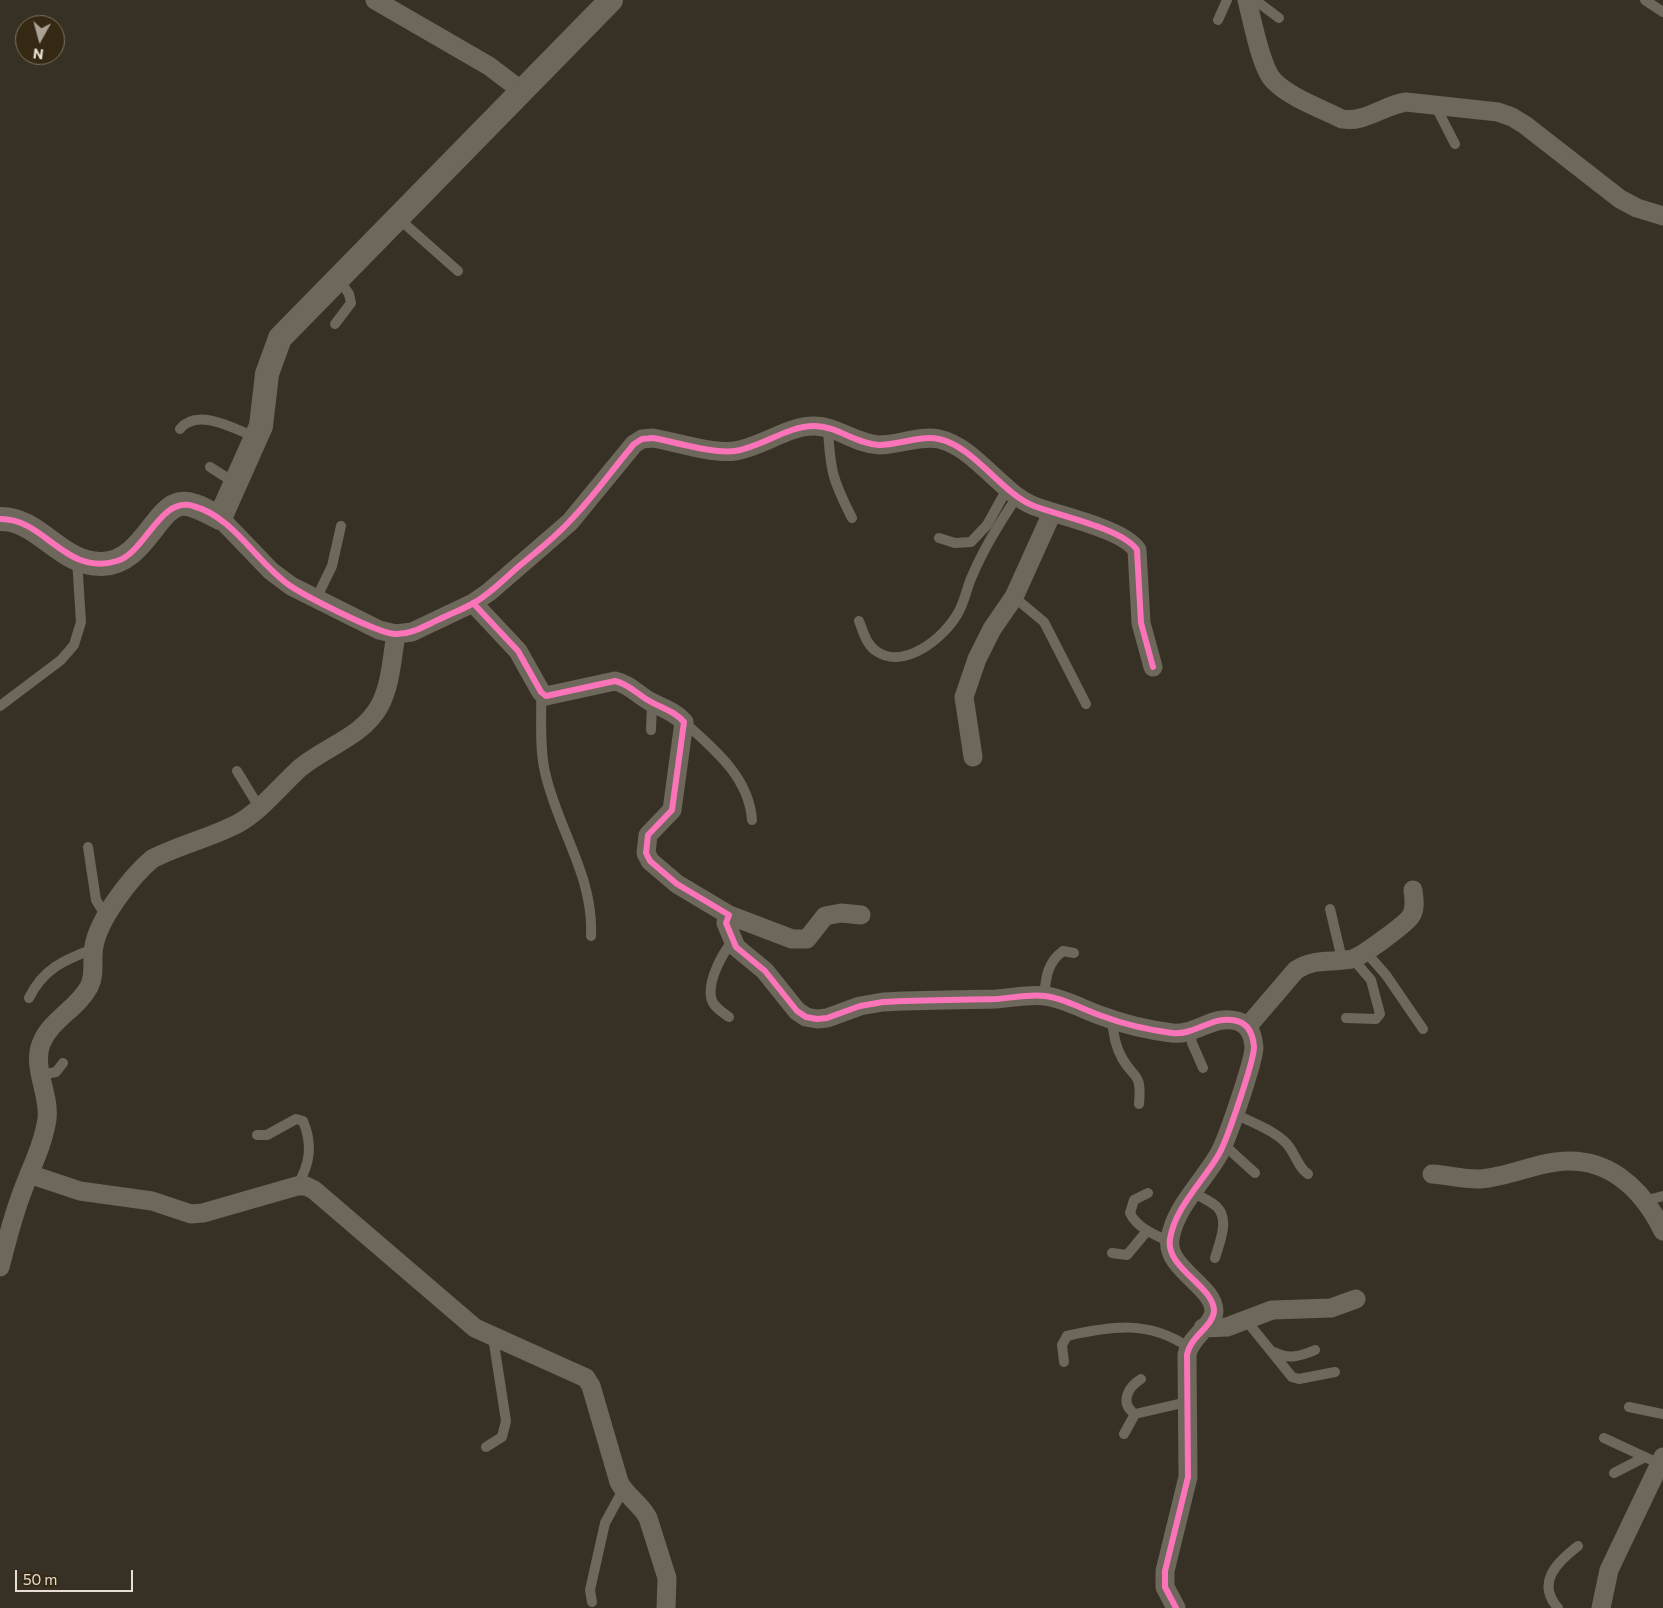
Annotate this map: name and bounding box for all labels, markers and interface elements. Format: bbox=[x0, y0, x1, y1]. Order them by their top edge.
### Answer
north arrow bbox=[15, 15, 65, 65]
text: N bbox=[32, 45, 44, 63]
scale bar bbox=[18, 1560, 135, 1592]
text: 50 m bbox=[23, 1570, 57, 1588]

